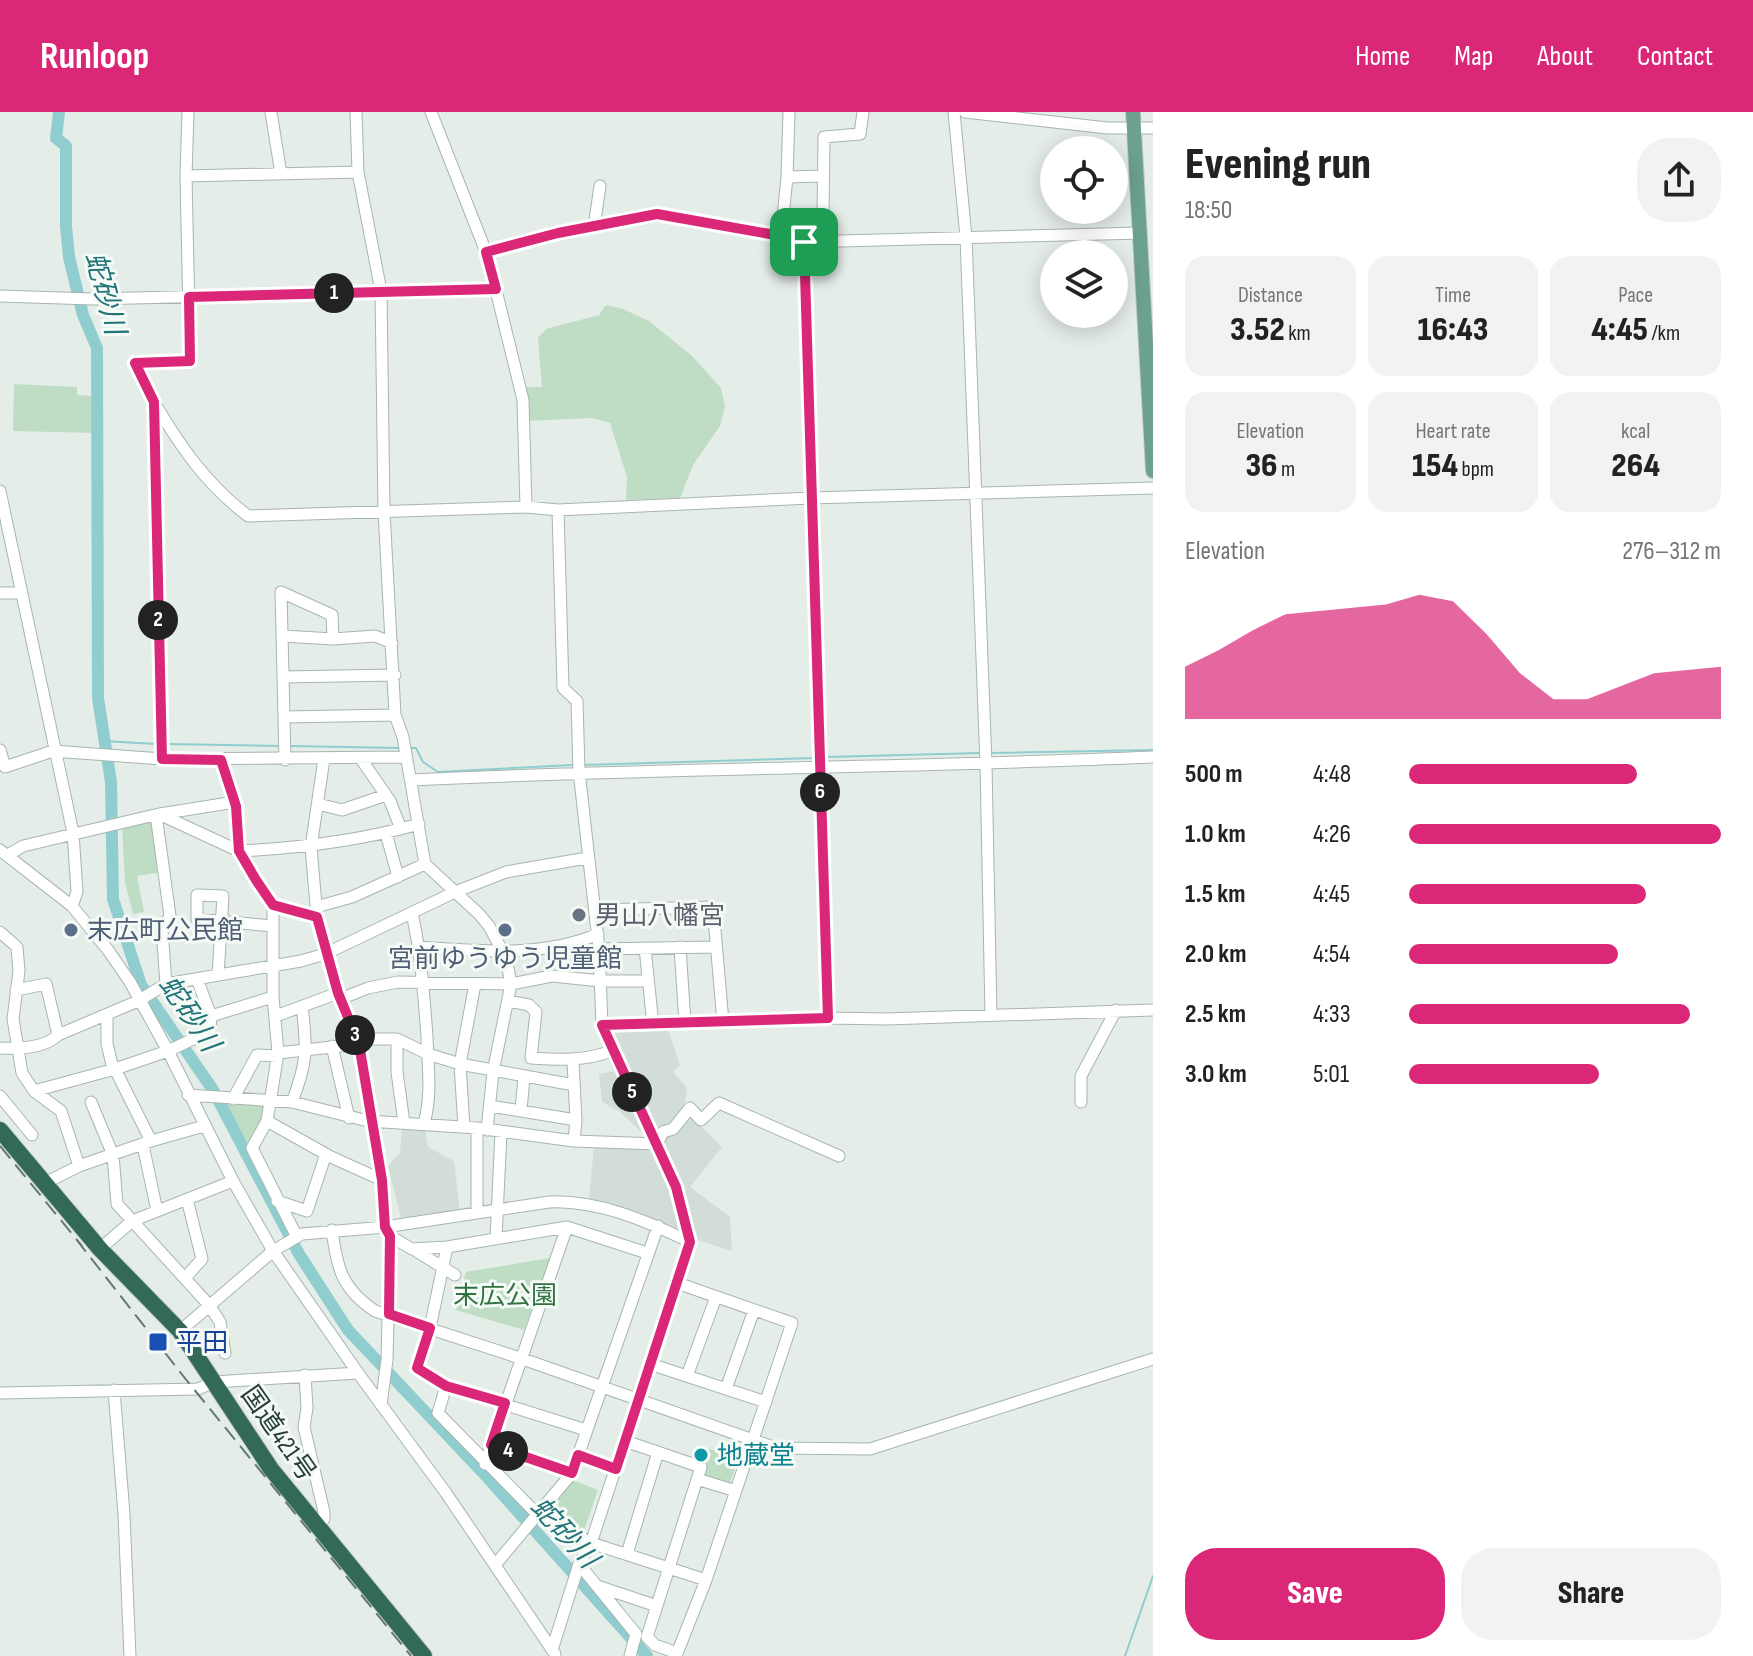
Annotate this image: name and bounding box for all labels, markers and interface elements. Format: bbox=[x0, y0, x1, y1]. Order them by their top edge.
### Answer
text: Runloop bbox=[40, 34, 149, 79]
text: Home bbox=[1355, 40, 1410, 73]
text: Map bbox=[1454, 40, 1493, 73]
text: About bbox=[1537, 40, 1593, 73]
text: Contact bbox=[1637, 40, 1713, 73]
map controls bbox=[1040, 136, 1128, 328]
button: locate bbox=[1040, 136, 1128, 224]
text: Evening run bbox=[1185, 138, 1371, 191]
button: share bbox=[1637, 138, 1721, 222]
text: 18:50 bbox=[1185, 195, 1232, 226]
pin bbox=[770, 208, 838, 276]
icon: arrive bbox=[782, 220, 826, 264]
button: layers bbox=[1040, 240, 1128, 328]
water label: 蛇砂川 bbox=[78, 249, 132, 341]
pin: 1 bbox=[314, 273, 354, 313]
text: 1 bbox=[330, 279, 338, 306]
text: Distance bbox=[1238, 282, 1303, 309]
text: Time bbox=[1435, 282, 1471, 309]
text: Pace bbox=[1618, 282, 1653, 309]
text: 3.52 bbox=[1230, 309, 1285, 350]
text: 16:43 bbox=[1418, 309, 1488, 350]
text: 4:45 bbox=[1591, 309, 1648, 350]
text: km bbox=[1285, 320, 1311, 347]
text: /km bbox=[1648, 320, 1680, 347]
text: Elevation bbox=[1236, 418, 1304, 445]
text: Heart rate bbox=[1415, 418, 1491, 445]
text: kcal bbox=[1621, 418, 1650, 445]
text: 36 bbox=[1245, 445, 1278, 486]
text: 154 bbox=[1412, 445, 1458, 486]
text: 264 bbox=[1611, 445, 1660, 486]
text: m bbox=[1278, 456, 1295, 483]
text: bpm bbox=[1458, 456, 1494, 483]
text: Elevation bbox=[1185, 536, 1265, 567]
text: 276–312 m bbox=[1622, 536, 1721, 567]
pin: 2 bbox=[138, 600, 178, 640]
text: 2 bbox=[153, 606, 163, 633]
text: 500 m bbox=[1185, 759, 1242, 790]
text: 4:48 bbox=[1313, 759, 1351, 790]
pin: 6 bbox=[800, 772, 840, 812]
text: 6 bbox=[815, 778, 825, 805]
text: 1.0 km bbox=[1185, 819, 1246, 850]
text: 4:26 bbox=[1313, 819, 1351, 850]
text: 1.5 km bbox=[1185, 879, 1245, 910]
text: 4:45 bbox=[1313, 879, 1350, 910]
place label: 男山八幡宮 bbox=[595, 901, 725, 932]
marker: 男山八幡宮 bbox=[570, 906, 588, 924]
place label: 末広町公民館 bbox=[87, 916, 243, 947]
marker: 末広町公民館 bbox=[62, 921, 80, 939]
marker: 宮前ゆうゆう児童館 bbox=[496, 921, 514, 939]
text: 2.0 km bbox=[1185, 939, 1246, 970]
text: 4:54 bbox=[1313, 939, 1350, 970]
place label: 宮前ゆうゆう児童館 bbox=[388, 944, 622, 975]
water label: 蛇砂川 bbox=[152, 970, 228, 1060]
text: 2.5 km bbox=[1185, 999, 1246, 1030]
text: 4:33 bbox=[1313, 999, 1351, 1030]
pin: 3 bbox=[335, 1015, 375, 1055]
text: 3 bbox=[350, 1021, 360, 1048]
text: 3.0 km bbox=[1185, 1059, 1247, 1090]
text: 5:01 bbox=[1313, 1059, 1349, 1090]
pin: 5 bbox=[612, 1072, 652, 1112]
text: 5 bbox=[627, 1078, 637, 1105]
park label: 末広公園 bbox=[453, 1281, 557, 1312]
place label: 平田 bbox=[176, 1328, 228, 1359]
marker: 平田 bbox=[147, 1331, 169, 1353]
street label: 国道421号 bbox=[234, 1380, 322, 1487]
pin: 4 bbox=[488, 1431, 528, 1471]
text: 4 bbox=[503, 1437, 513, 1464]
place label: 地蔵堂 bbox=[717, 1441, 795, 1472]
marker: 地蔵堂 bbox=[692, 1446, 710, 1464]
water label: 蛇砂川 bbox=[524, 1491, 606, 1577]
button: Save bbox=[1185, 1548, 1445, 1640]
button: Share bbox=[1461, 1548, 1721, 1640]

